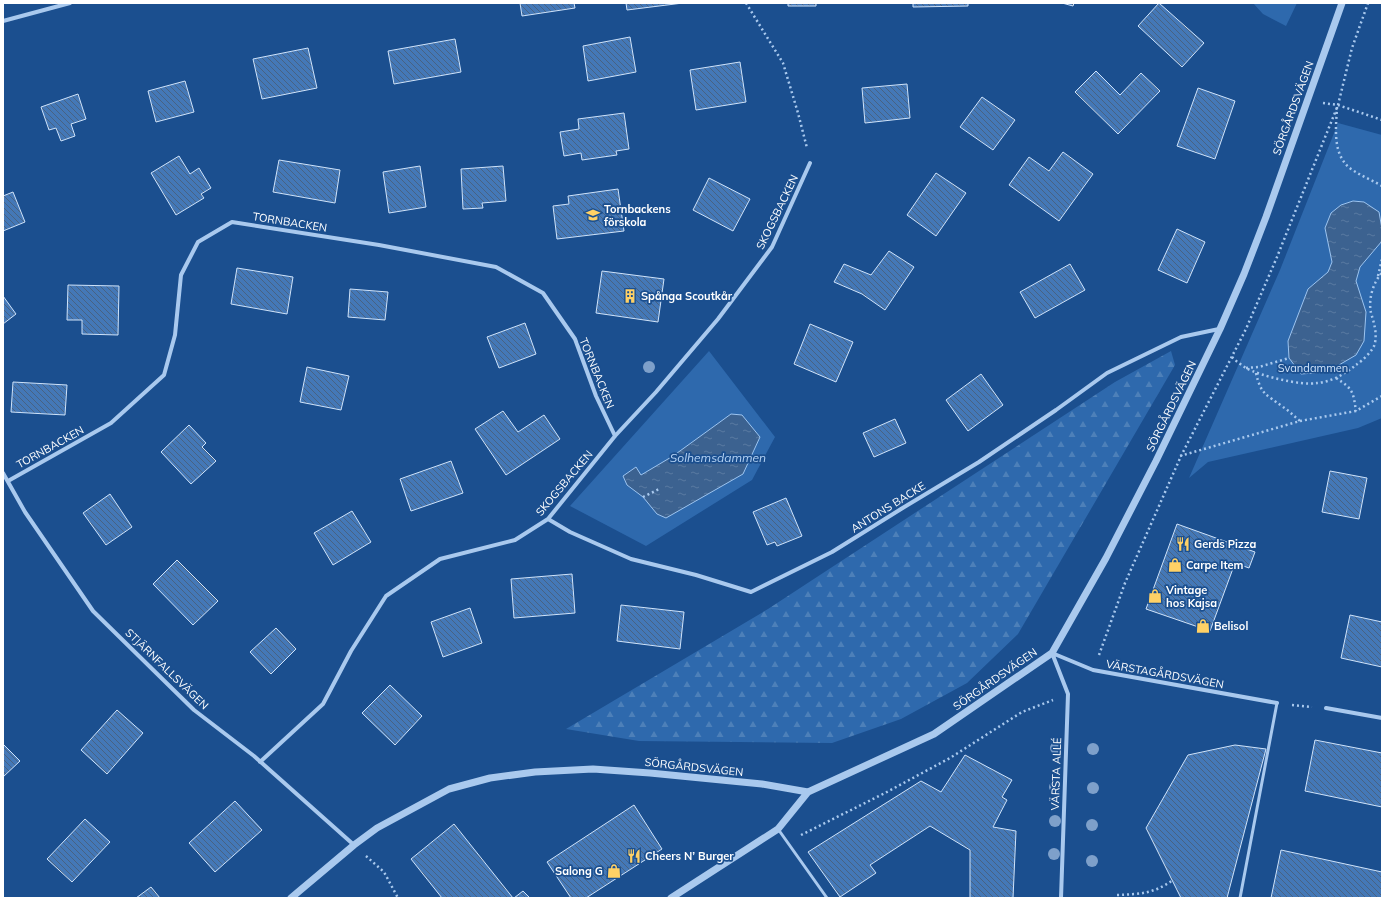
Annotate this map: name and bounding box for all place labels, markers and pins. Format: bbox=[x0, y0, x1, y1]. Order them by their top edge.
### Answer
place label: Tornbackens förskola bbox=[604, 202, 671, 229]
school or university icon: Tornbackens förskola bbox=[585, 207, 601, 223]
building icon: Spånga Scoutkår bbox=[622, 288, 638, 304]
place label: Spånga Scoutkår bbox=[641, 289, 733, 303]
restaurant icon: Gerds Pizza bbox=[1175, 536, 1191, 552]
place label: Gerds Pizza bbox=[1194, 537, 1256, 551]
shop icon: Carpe Item bbox=[1167, 557, 1183, 573]
place label: Carpe Item bbox=[1186, 558, 1244, 572]
place label: Vintage hos Kajsa bbox=[1165, 583, 1217, 610]
shop icon: Vintage hos Kajsa bbox=[1147, 588, 1163, 604]
shop icon: Belisol bbox=[1195, 618, 1211, 634]
place label: Belisol bbox=[1214, 619, 1248, 633]
restaurant icon: Cheers N’ Burger bbox=[626, 848, 642, 864]
place label: Cheers N’ Burger bbox=[645, 849, 734, 863]
shop icon: Salong G bbox=[606, 863, 622, 879]
place label: Salong G bbox=[555, 864, 603, 878]

